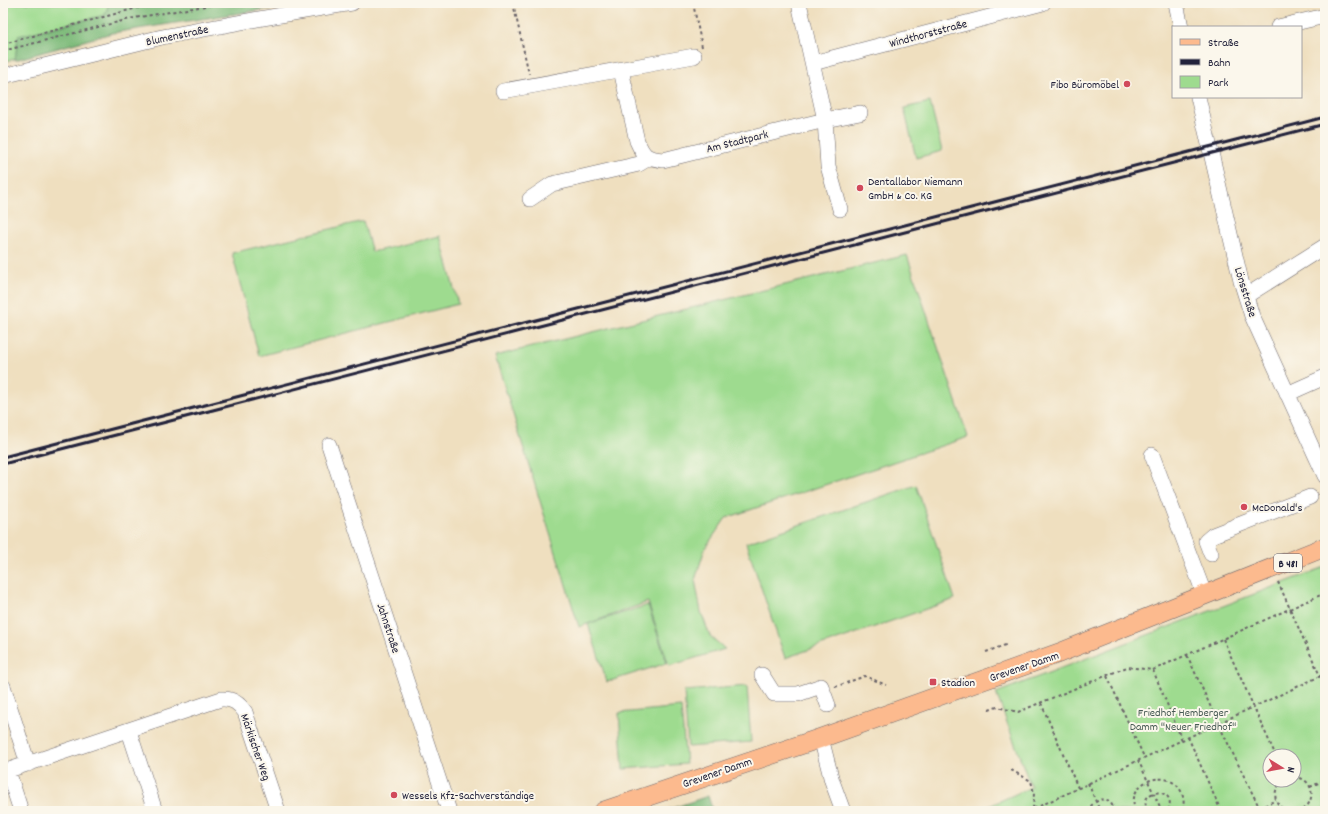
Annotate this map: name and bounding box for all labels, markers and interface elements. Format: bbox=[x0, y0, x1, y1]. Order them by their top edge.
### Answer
street label: Windthorststraße bbox=[888, 16, 969, 53]
street label: Blumenstraße bbox=[145, 22, 210, 51]
legend bbox=[1172, 26, 1302, 98]
text: Straße bbox=[1208, 35, 1239, 52]
text: Bahn bbox=[1208, 55, 1231, 72]
text: Park bbox=[1208, 75, 1229, 92]
place label: Fibo Büromöbel bbox=[1051, 77, 1119, 94]
marker: Fibo Büromöbel bbox=[1122, 79, 1132, 89]
street label: Am Stadtpark bbox=[705, 127, 770, 158]
place label: Dentallabor Niemann GmbH & Co. KG bbox=[868, 174, 963, 205]
marker: Dentallabor Niemann GmbH & Co. KG bbox=[855, 183, 865, 193]
street label: Lönsstraße bbox=[1229, 265, 1260, 319]
place label: McDonald's bbox=[1252, 500, 1302, 517]
marker: McDonald's bbox=[1239, 502, 1249, 512]
road number: B 481 bbox=[1274, 554, 1302, 572]
street label: Jahnstraße bbox=[372, 601, 404, 656]
street label: Grevener Damm bbox=[987, 648, 1061, 687]
place label: Stadion bbox=[941, 675, 976, 692]
marker: Stadion bbox=[928, 677, 938, 687]
park label: Friedhof Hemberger Damm "Neuer Friedhof" bbox=[1130, 705, 1236, 736]
street label: Märkischer Weg bbox=[235, 712, 274, 783]
north arrow bbox=[1262, 748, 1302, 788]
street label: Grevener Damm bbox=[680, 754, 754, 793]
text: N bbox=[1281, 765, 1298, 774]
place label: Wessels Kfz-Sachverständige bbox=[402, 788, 534, 805]
marker: Wessels Kfz-Sachverständige bbox=[389, 790, 399, 800]

